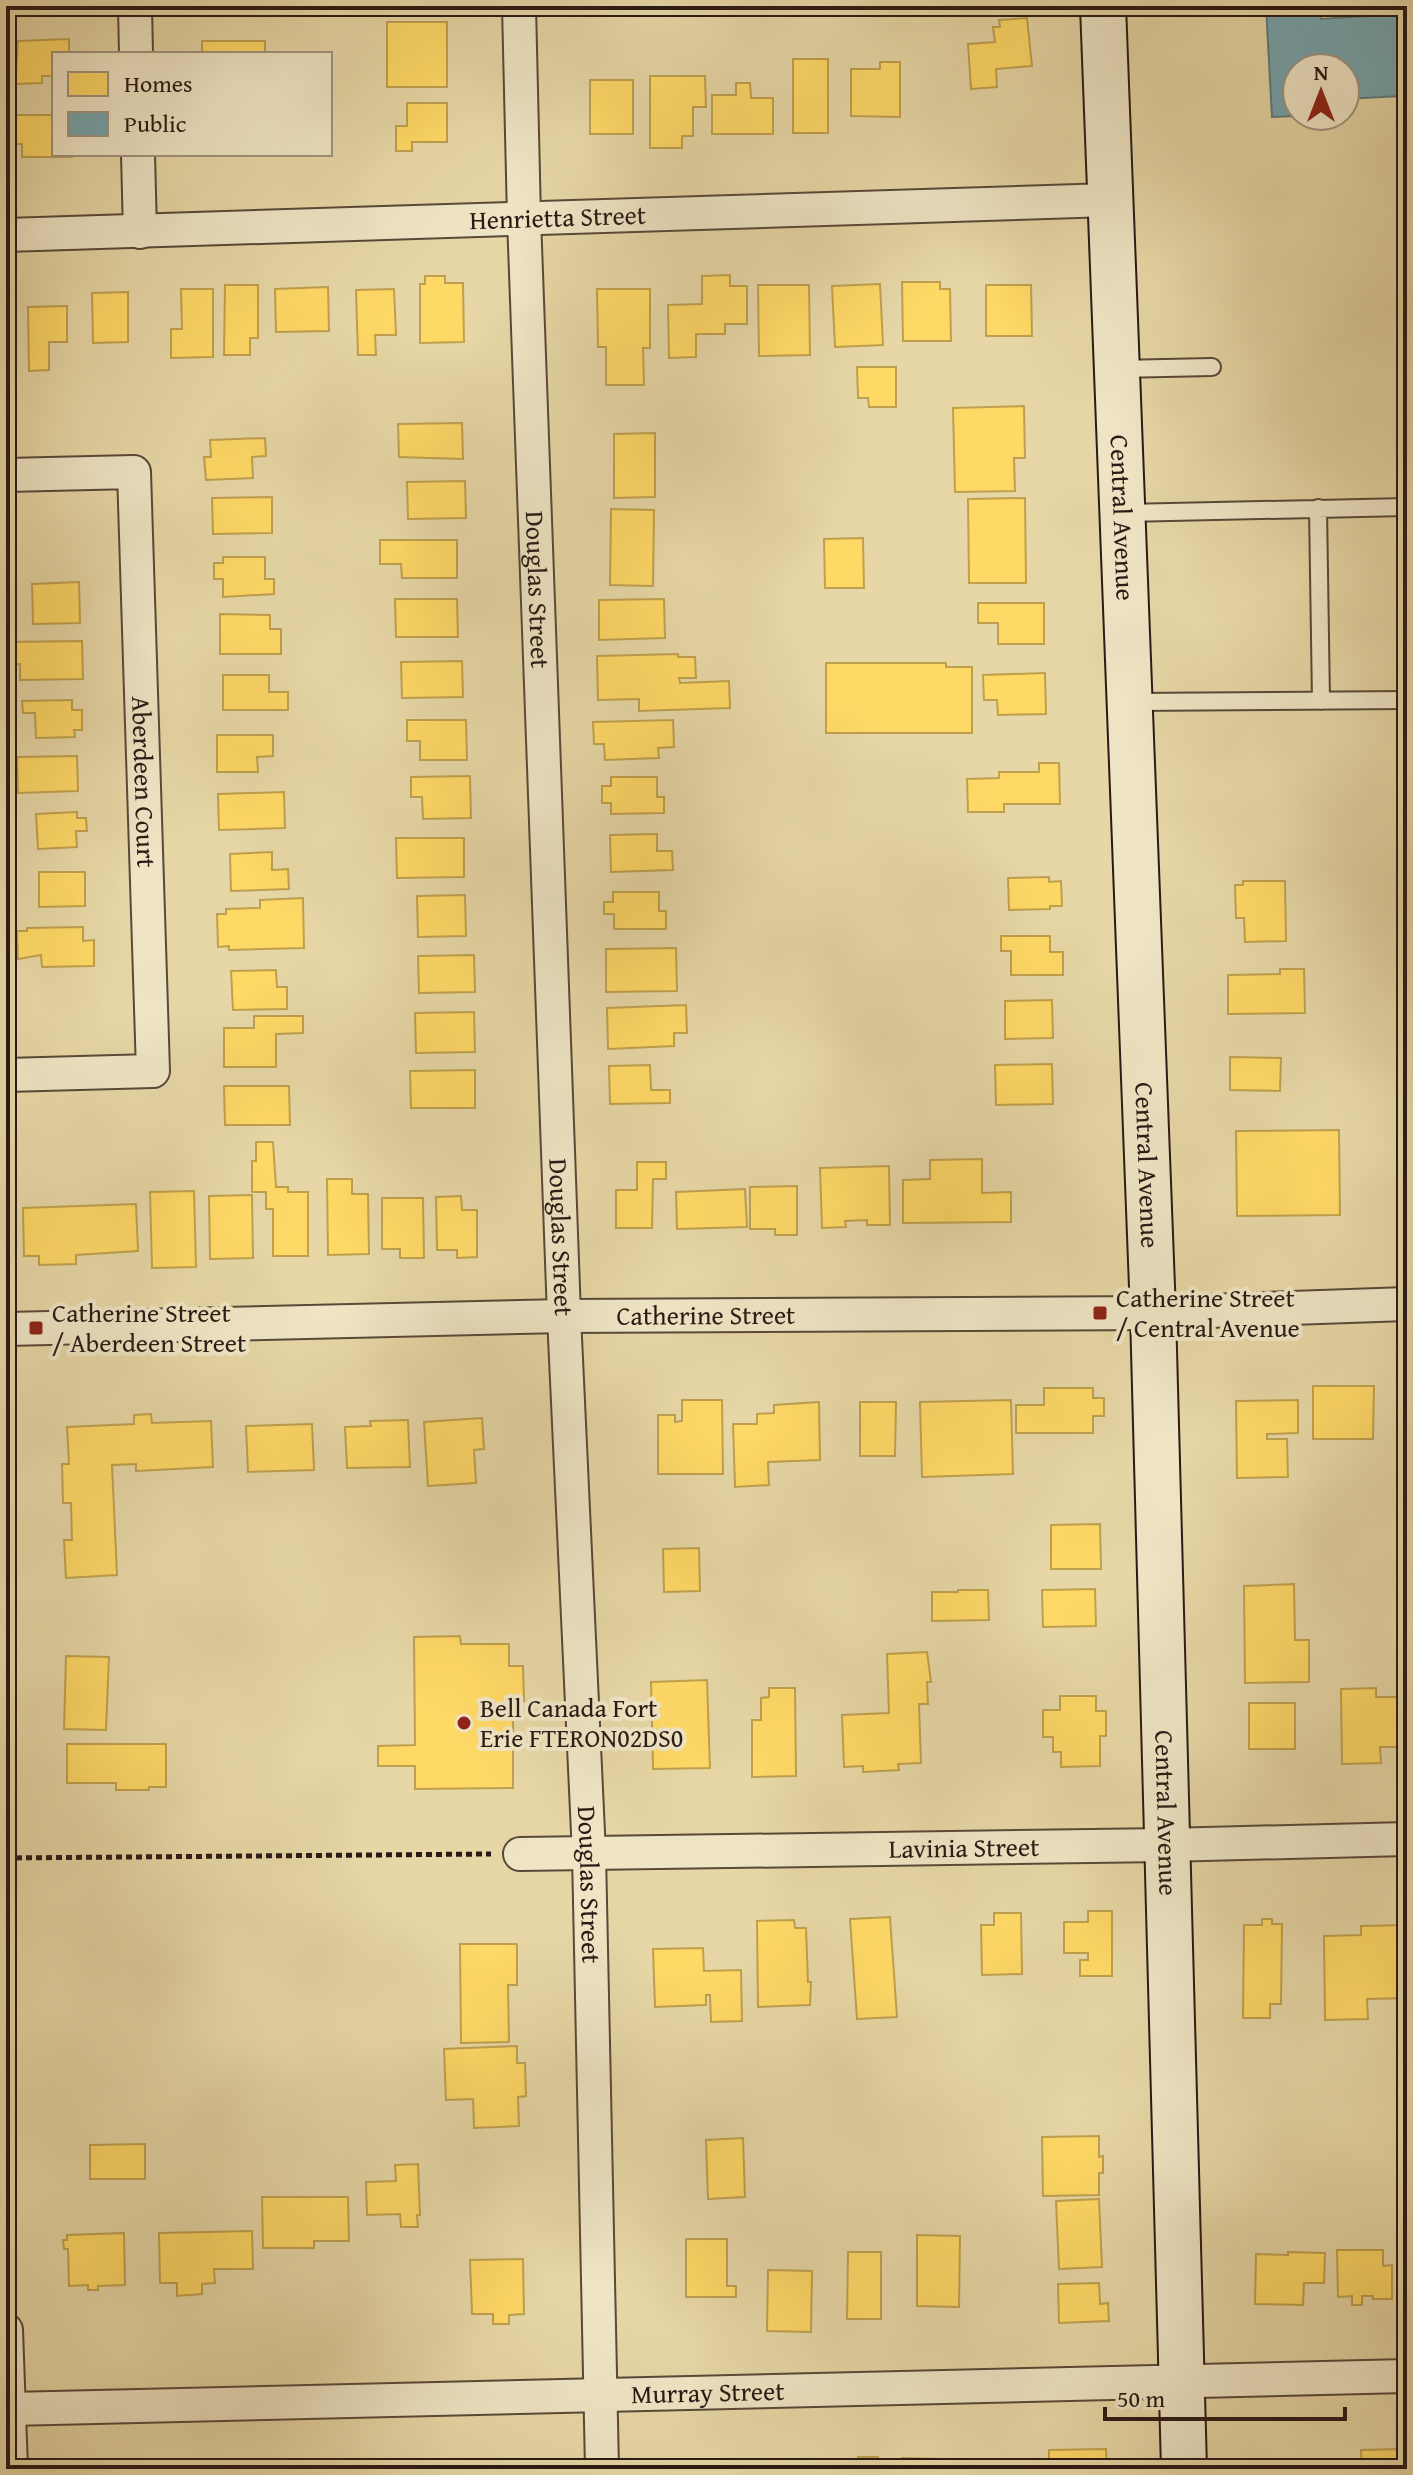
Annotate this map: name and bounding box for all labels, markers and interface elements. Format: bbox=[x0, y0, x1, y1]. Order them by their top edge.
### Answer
legend bbox=[52, 52, 332, 156]
north arrow bbox=[1281, 52, 1361, 132]
text: N bbox=[1314, 56, 1329, 88]
text: Homes bbox=[124, 66, 193, 101]
text: Public bbox=[124, 106, 187, 141]
street label: Henrietta Street bbox=[469, 195, 647, 239]
street label: Central Avenue bbox=[1100, 434, 1146, 601]
street label: Douglas Street bbox=[516, 510, 560, 669]
street label: Aberdeen Court bbox=[122, 695, 167, 868]
street label: Central Avenue bbox=[1125, 1082, 1170, 1249]
street label: Douglas Street bbox=[539, 1158, 584, 1317]
place label: Catherine Street / Central Avenue bbox=[1116, 1278, 1300, 1347]
place label: Catherine Street / Aberdeen Street bbox=[52, 1293, 246, 1362]
street label: Catherine Street bbox=[616, 1295, 795, 1335]
marker: Catherine Street / Central Avenue bbox=[1091, 1304, 1109, 1322]
marker: Catherine Street / Aberdeen Street bbox=[27, 1319, 45, 1337]
place label: Bell Canada Fort Erie FTERON02DS0 bbox=[480, 1688, 683, 1757]
marker: Bell Canada Fort Erie FTERON02DS0 bbox=[455, 1714, 473, 1732]
street label: Central Avenue bbox=[1145, 1729, 1189, 1896]
street label: Douglas Street bbox=[568, 1805, 611, 1964]
street label: Lavinia Street bbox=[888, 1827, 1040, 1868]
street label: Murray Street bbox=[631, 2371, 785, 2413]
scale bar bbox=[1105, 2371, 1345, 2421]
text: 50 m bbox=[1117, 2381, 1165, 2416]

